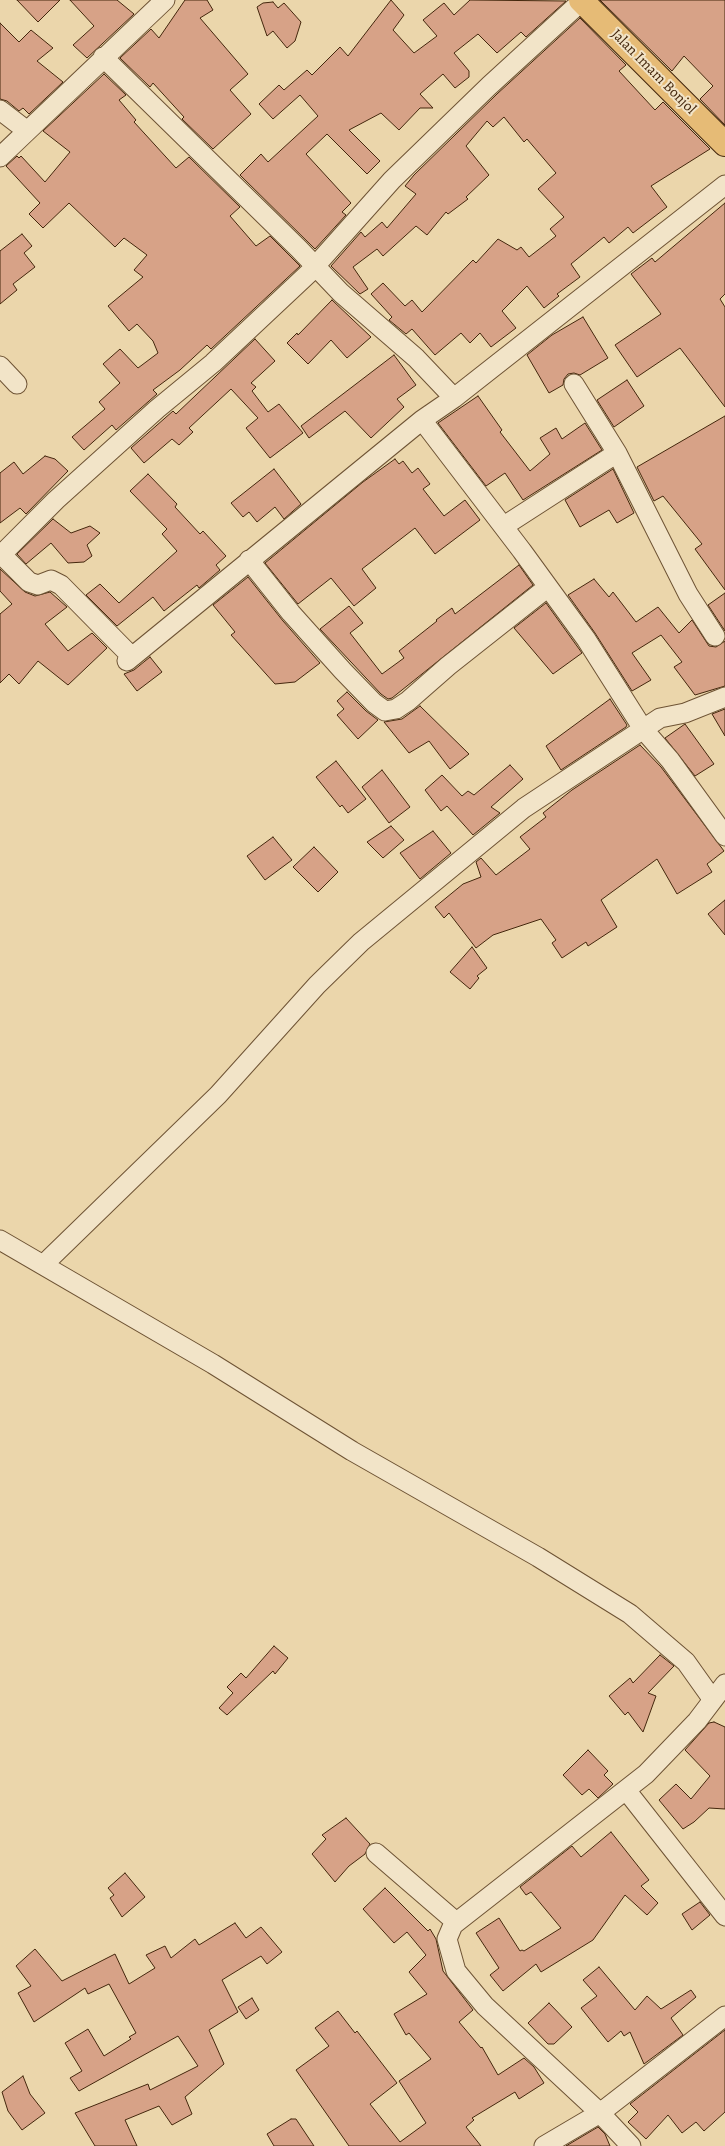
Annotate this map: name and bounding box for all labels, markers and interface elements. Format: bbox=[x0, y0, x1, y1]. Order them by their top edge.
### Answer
street label: Jalan Imam Bonjol bbox=[607, 26, 699, 118]

